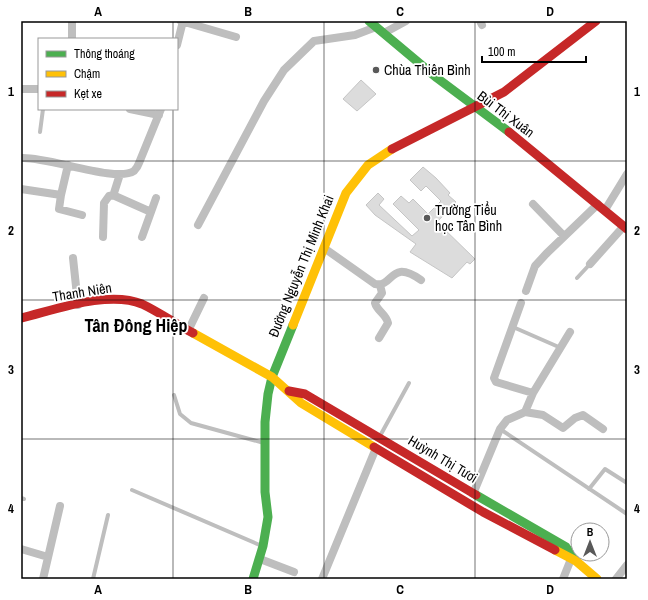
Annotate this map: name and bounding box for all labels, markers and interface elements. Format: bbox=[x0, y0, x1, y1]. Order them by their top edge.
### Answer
text: A bbox=[94, 3, 102, 20]
text: B bbox=[244, 3, 252, 20]
text: C bbox=[396, 3, 404, 20]
text: D bbox=[546, 3, 554, 20]
legend bbox=[38, 38, 178, 110]
scale bar bbox=[482, 38, 586, 64]
text: 100 m bbox=[488, 44, 515, 60]
text: Thông thoáng bbox=[74, 46, 135, 62]
place label: Chùa Thiên Bình bbox=[384, 61, 471, 79]
marker: Chùa Thiên Bình bbox=[371, 65, 381, 75]
text: Chậm bbox=[74, 66, 100, 82]
text: 1 bbox=[8, 83, 14, 100]
text: 1 bbox=[634, 83, 640, 100]
text: Kẹt xe bbox=[74, 86, 102, 102]
street label: Bùi Thị Xuân bbox=[474, 87, 538, 141]
street label: Đường Nguyễn Thị Minh Khai bbox=[264, 192, 338, 340]
place label: Trường Tiểu học Tân Bình bbox=[435, 201, 502, 235]
marker: Trường Tiểu học Tân Bình bbox=[422, 213, 432, 223]
text: 2 bbox=[8, 222, 14, 239]
text: 2 bbox=[634, 222, 640, 239]
street label: Thanh Niên bbox=[51, 278, 113, 306]
district label: Tân Đông Hiệp bbox=[84, 313, 188, 338]
text: 3 bbox=[8, 361, 14, 378]
text: 3 bbox=[634, 361, 640, 378]
street label: Huỳnh Thị Tươi bbox=[405, 431, 481, 487]
text: 4 bbox=[8, 500, 14, 517]
text: 4 bbox=[634, 500, 640, 517]
north arrow bbox=[570, 522, 610, 562]
text: B bbox=[587, 525, 594, 539]
text: A bbox=[94, 581, 102, 598]
text: B bbox=[244, 581, 252, 598]
text: C bbox=[396, 581, 404, 598]
text: D bbox=[546, 581, 554, 598]

